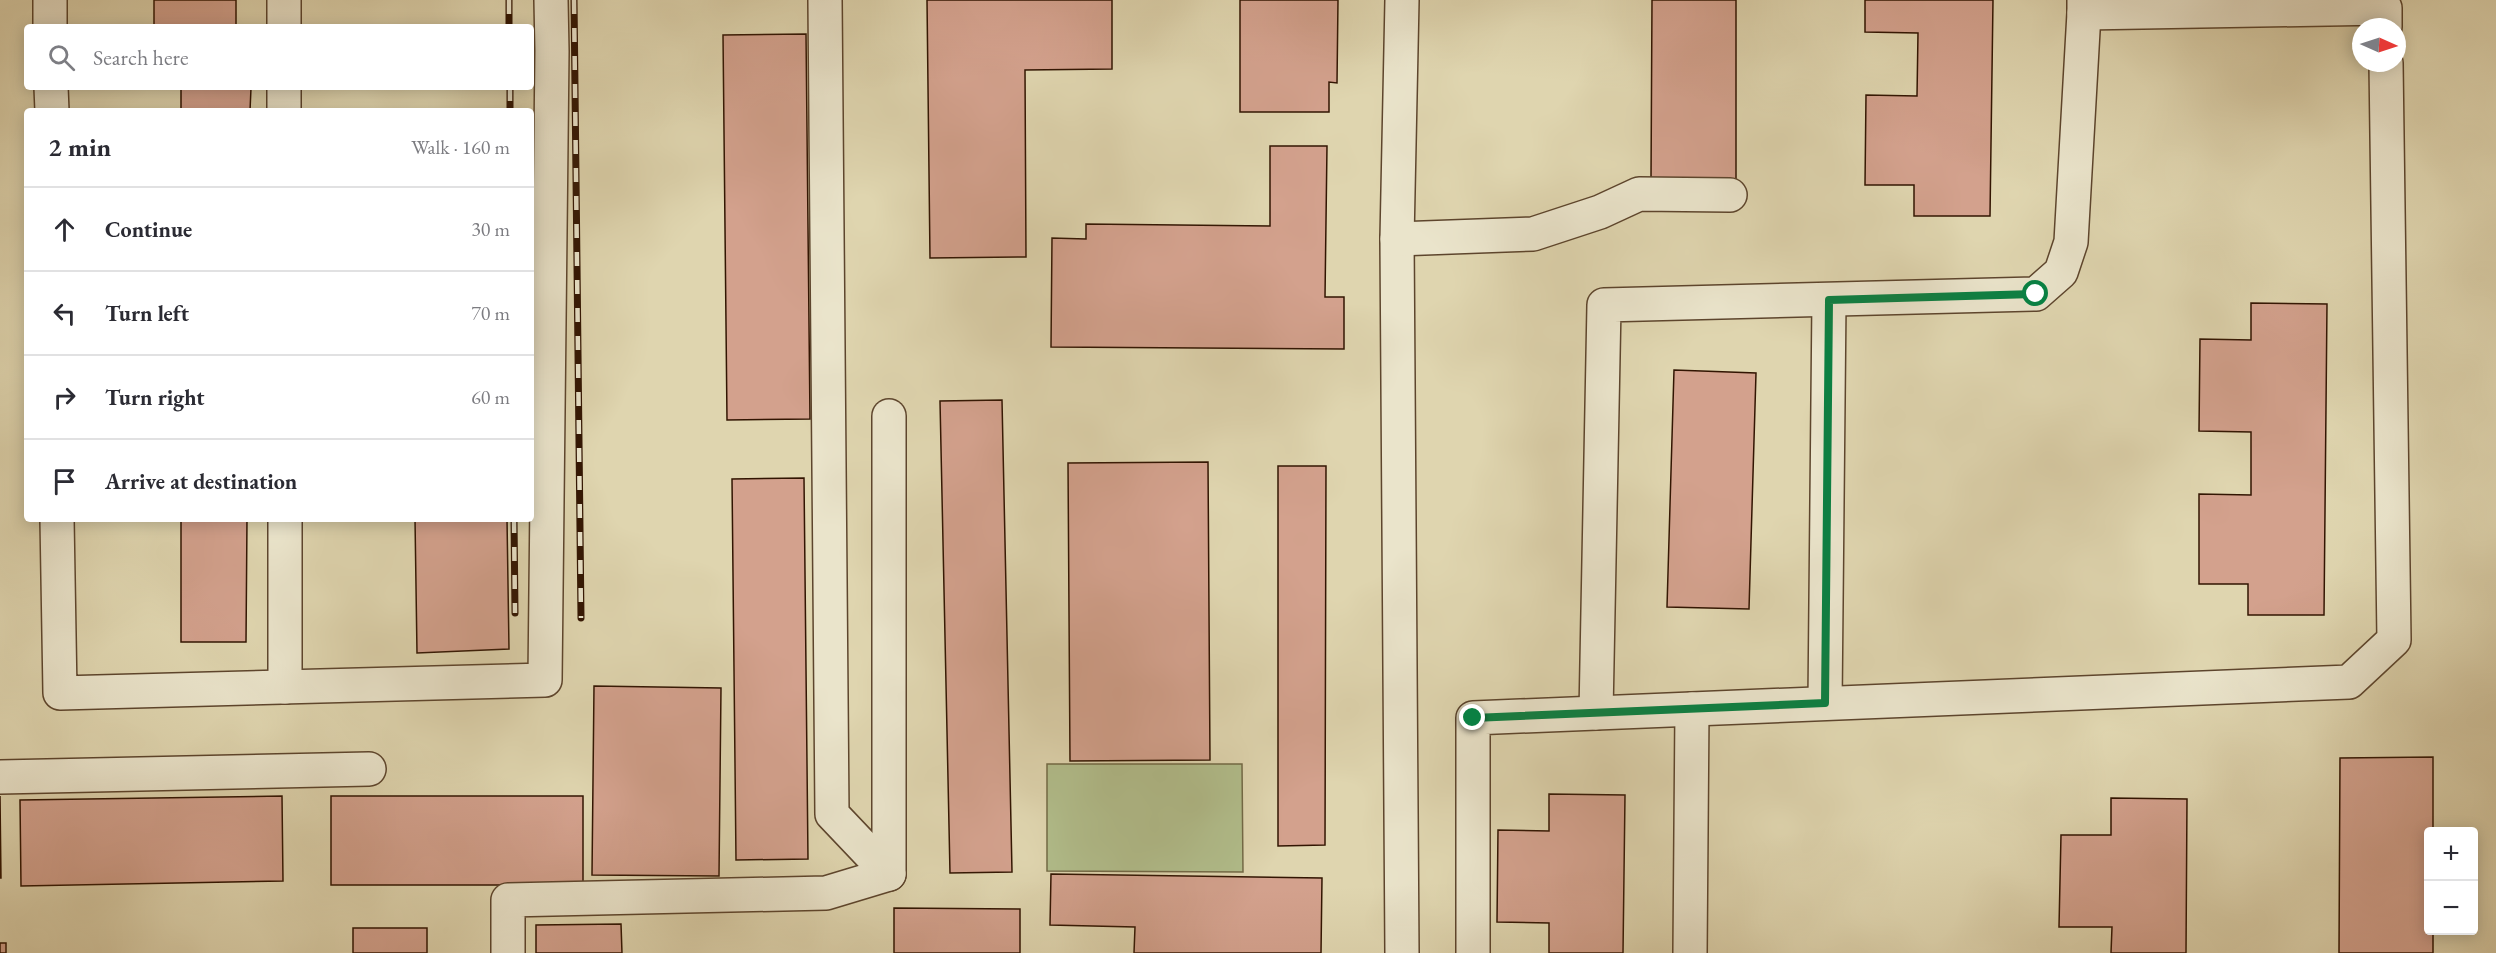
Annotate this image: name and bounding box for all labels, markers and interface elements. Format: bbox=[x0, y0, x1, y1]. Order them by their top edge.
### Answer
north arrow bbox=[2352, 18, 2406, 72]
search box bbox=[24, 24, 534, 90]
icon: search bbox=[45, 41, 78, 74]
text: Search here bbox=[93, 43, 188, 72]
text: 2 min bbox=[48, 130, 111, 164]
text: Walk · 160 m bbox=[411, 134, 510, 160]
icon: ahead bbox=[48, 213, 81, 246]
text: Continue bbox=[105, 215, 192, 244]
text: 30 m bbox=[471, 216, 510, 242]
route start bbox=[2022, 280, 2048, 306]
icon: left bbox=[48, 297, 81, 330]
text: Turn left bbox=[105, 299, 189, 328]
text: 70 m bbox=[471, 300, 510, 326]
icon: right bbox=[48, 381, 81, 414]
text: Turn right bbox=[105, 383, 204, 412]
text: 60 m bbox=[471, 384, 510, 410]
icon: arrive bbox=[48, 465, 81, 498]
text: Arrive at destination bbox=[105, 467, 297, 496]
route end bbox=[1459, 704, 1485, 730]
map controls bbox=[2424, 827, 2478, 935]
button: + bbox=[2424, 827, 2478, 881]
button: − bbox=[2424, 881, 2478, 935]

